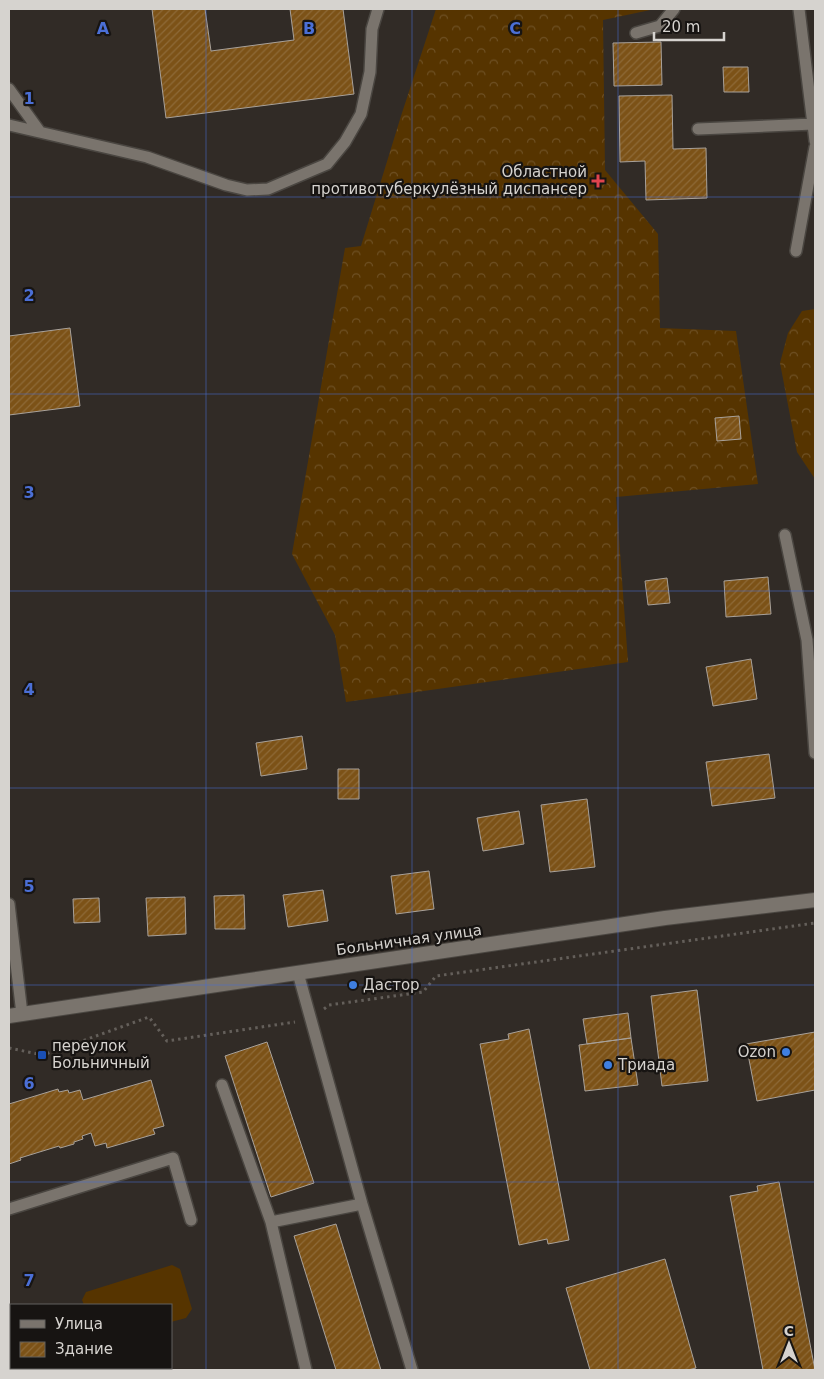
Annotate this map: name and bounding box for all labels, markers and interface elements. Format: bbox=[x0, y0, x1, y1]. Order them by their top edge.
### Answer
scale bar bbox=[654, 10, 724, 42]
text: 20 m bbox=[662, 18, 700, 36]
text: A bbox=[97, 19, 110, 38]
text: B bbox=[303, 19, 315, 38]
text: C bbox=[509, 19, 521, 38]
text: 1 bbox=[23, 89, 35, 108]
place label: Областной противотуберкулёзный диспансер bbox=[311, 163, 587, 198]
marker: Областной противотуберкулёзный диспансер bbox=[591, 174, 605, 188]
text: 2 bbox=[23, 286, 35, 305]
text: 3 bbox=[23, 483, 35, 502]
text: 4 bbox=[23, 680, 35, 699]
text: 5 bbox=[23, 877, 35, 896]
street label: Больничная улица bbox=[335, 921, 483, 959]
place label: Дастор bbox=[363, 976, 420, 994]
marker: Дастор bbox=[347, 979, 359, 991]
place label: переулок Больничный bbox=[52, 1037, 150, 1072]
place label: Ozon bbox=[738, 1043, 776, 1061]
marker: Ozon bbox=[780, 1046, 792, 1058]
marker: переулок Больничный bbox=[36, 1049, 48, 1061]
place label: Триада bbox=[617, 1056, 675, 1074]
marker: Триада bbox=[602, 1059, 614, 1071]
text: 6 bbox=[23, 1074, 35, 1093]
text: 7 bbox=[23, 1271, 35, 1290]
legend bbox=[10, 1304, 172, 1369]
text: Улица bbox=[55, 1315, 103, 1333]
north arrow bbox=[764, 1319, 814, 1369]
text: С bbox=[784, 1323, 794, 1339]
text: Здание bbox=[55, 1340, 113, 1358]

